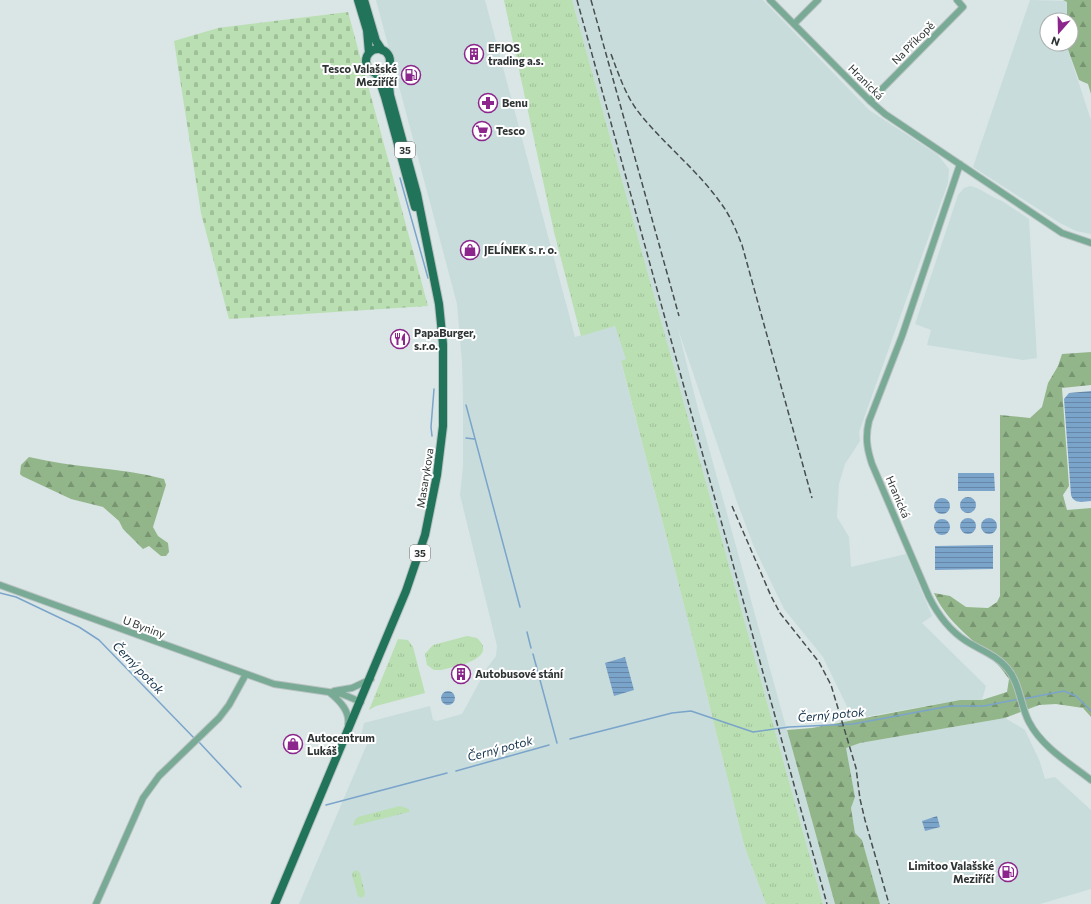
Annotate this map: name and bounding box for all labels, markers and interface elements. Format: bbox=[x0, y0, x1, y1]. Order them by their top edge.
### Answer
north arrow bbox=[1039, 12, 1079, 52]
street label: Na Příkopě bbox=[889, 19, 937, 67]
text: N bbox=[1049, 34, 1062, 49]
place label: EFIOS trading a.s. bbox=[488, 41, 544, 67]
building icon: EFIOS trading a.s. bbox=[463, 43, 485, 65]
street label: Hranická bbox=[846, 61, 887, 102]
place label: Tesco Valašské Meziříčí bbox=[322, 62, 398, 88]
fuel station icon: Tesco Valašské Meziříčí bbox=[400, 64, 422, 86]
pharmacy icon: Benu bbox=[477, 92, 499, 114]
place label: Benu bbox=[502, 96, 528, 109]
supermarket icon: Tesco bbox=[471, 120, 493, 142]
place label: Tesco bbox=[496, 124, 526, 137]
road number: 35 bbox=[395, 142, 415, 158]
shop icon: JELÍNEK s. r. o. bbox=[459, 239, 481, 261]
place label: JELÍNEK s. r. o. bbox=[484, 242, 557, 257]
place label: PapaBurger, s.r.o. bbox=[414, 326, 476, 352]
restaurant icon: PapaBurger, s.r.o. bbox=[389, 328, 411, 350]
street label: Masarykova bbox=[413, 447, 436, 509]
street label: Hranická bbox=[884, 474, 913, 520]
road number: 35 bbox=[410, 545, 430, 561]
street label: U Byniny bbox=[121, 613, 167, 640]
water label: Černý potok bbox=[110, 638, 167, 697]
building icon: Autobusové stání bbox=[450, 663, 472, 685]
place label: Autobusové stání bbox=[475, 667, 564, 680]
water label: Černý potok bbox=[797, 704, 865, 724]
place label: Autocentrum Lukáš bbox=[307, 731, 375, 757]
water label: Černý potok bbox=[466, 732, 534, 763]
shop icon: Autocentrum Lukáš bbox=[282, 733, 304, 755]
place label: Limitoo Valašské Meziříčí bbox=[908, 859, 995, 885]
fuel station icon: Limitoo Valašské Meziříčí bbox=[997, 861, 1019, 883]

